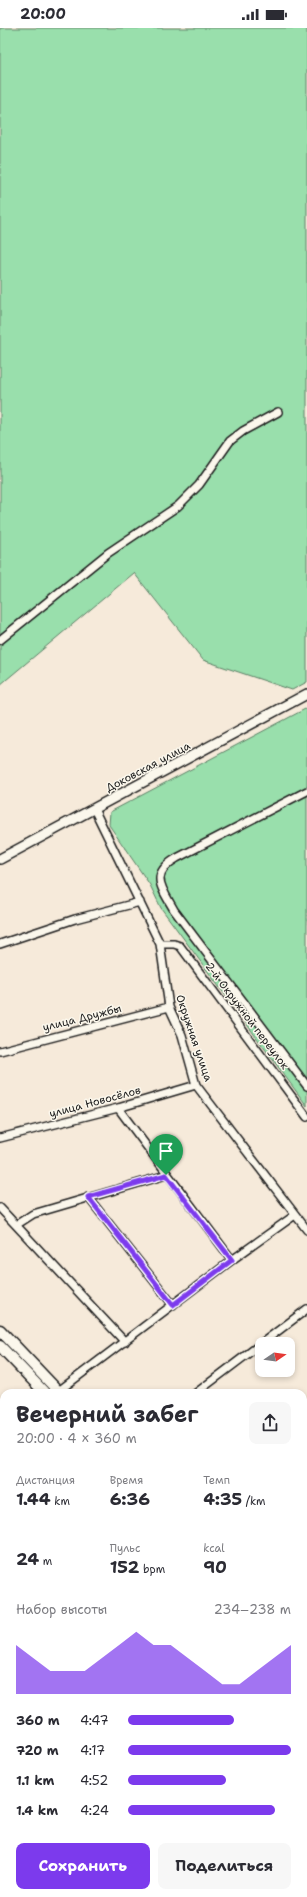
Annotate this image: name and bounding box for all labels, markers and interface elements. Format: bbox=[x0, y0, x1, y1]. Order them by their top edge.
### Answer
text: 20:00 bbox=[20, 4, 66, 24]
street label: Доковская улица bbox=[103, 738, 193, 796]
street label: 2-й Окружной переулок bbox=[202, 959, 292, 1073]
street label: Окружная улица bbox=[172, 993, 216, 1084]
street label: улица Дружбы bbox=[41, 1001, 123, 1035]
street label: улица Новосёлов bbox=[48, 1083, 143, 1121]
pin bbox=[149, 1134, 183, 1175]
icon: arrive bbox=[155, 1140, 177, 1162]
north arrow bbox=[255, 1337, 295, 1377]
map controls bbox=[255, 1337, 295, 1377]
text: Вечерний забег bbox=[16, 1400, 198, 1429]
button: share bbox=[249, 1402, 291, 1444]
text: 20:00 · 4 × 360 m bbox=[16, 1430, 137, 1447]
text: Дистанция bbox=[16, 1473, 75, 1488]
text: Время bbox=[110, 1473, 143, 1488]
text: Темп bbox=[203, 1473, 230, 1488]
text: 1.44 bbox=[16, 1488, 51, 1510]
text: 6:36 bbox=[110, 1488, 150, 1510]
text: 4:35 bbox=[203, 1488, 242, 1510]
text: km bbox=[51, 1494, 70, 1509]
text: /km bbox=[242, 1494, 265, 1509]
text: Пульс bbox=[110, 1541, 141, 1556]
text: kcal bbox=[203, 1541, 225, 1556]
text: 24 bbox=[16, 1548, 39, 1570]
text: m bbox=[39, 1554, 52, 1569]
text: 152 bbox=[110, 1556, 139, 1578]
text: 90 bbox=[203, 1556, 227, 1578]
text: bpm bbox=[139, 1562, 165, 1577]
text: Набор высоты bbox=[16, 1601, 107, 1618]
text: 234–238 m bbox=[214, 1601, 291, 1618]
text: 360 m bbox=[16, 1712, 60, 1729]
text: 4:47 bbox=[80, 1712, 109, 1729]
text: 720 m bbox=[16, 1742, 59, 1759]
text: 4:17 bbox=[80, 1742, 105, 1759]
text: 1.1 km bbox=[16, 1772, 54, 1789]
text: 4:52 bbox=[80, 1772, 108, 1789]
text: 1.4 km bbox=[16, 1802, 58, 1819]
text: 4:24 bbox=[80, 1802, 109, 1819]
button: Сохранить bbox=[16, 1843, 150, 1889]
button: Поделиться bbox=[158, 1843, 291, 1889]

